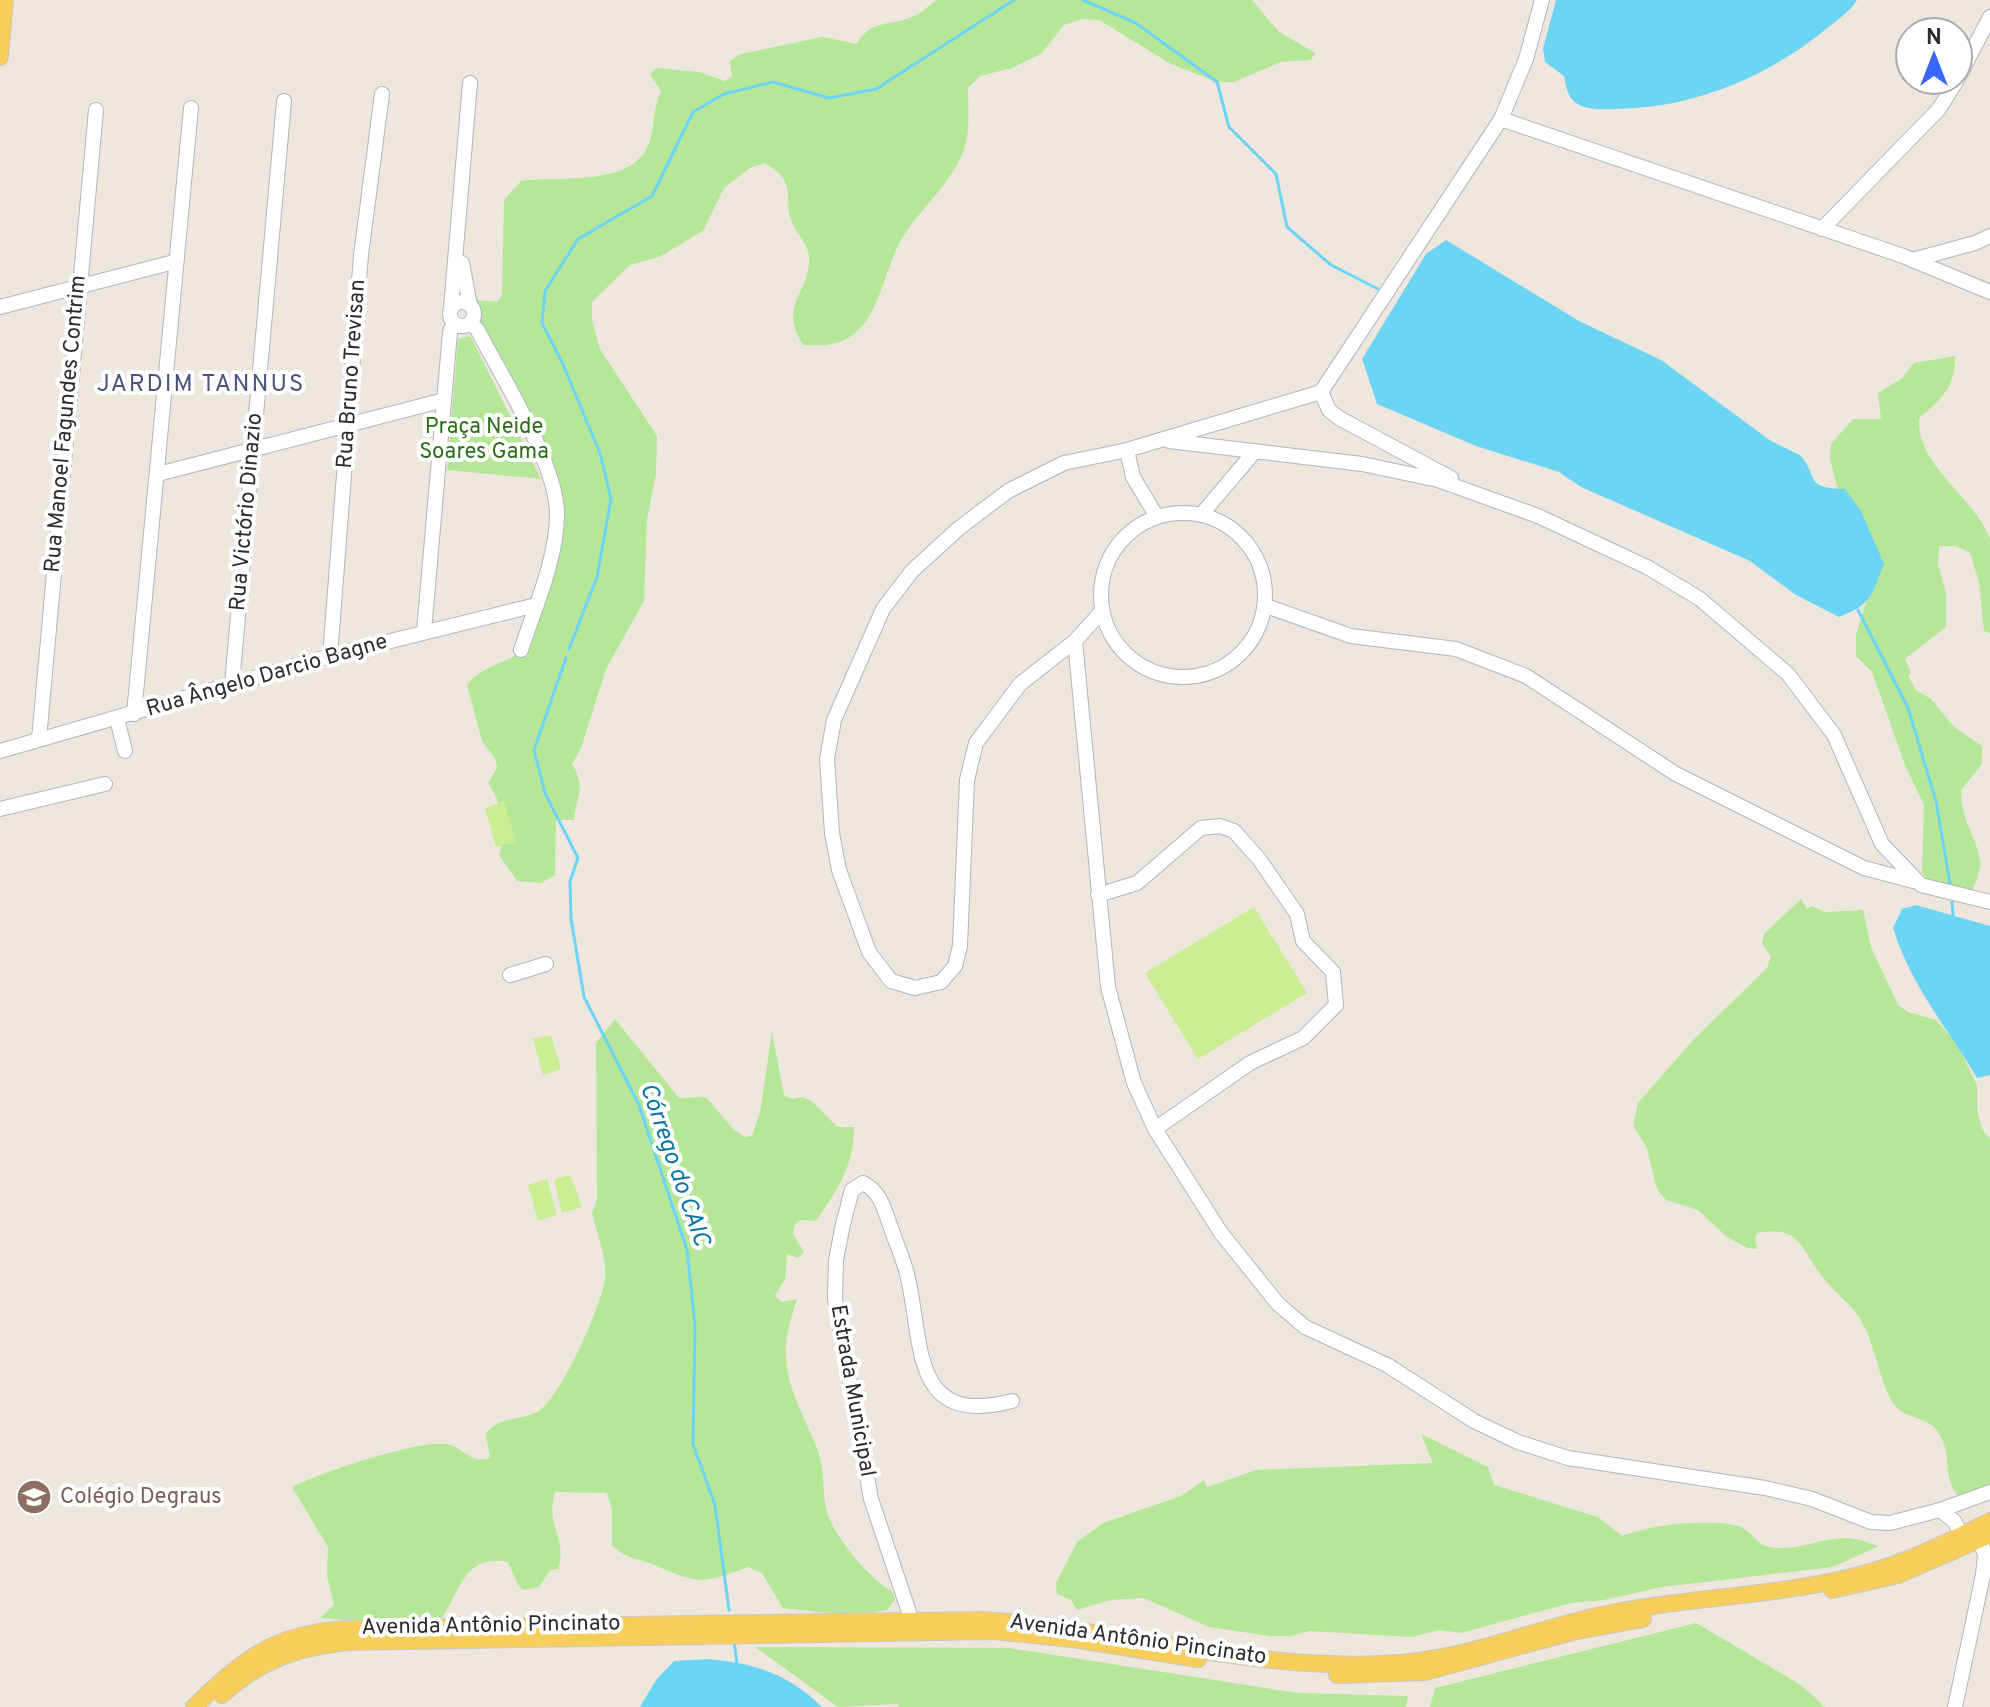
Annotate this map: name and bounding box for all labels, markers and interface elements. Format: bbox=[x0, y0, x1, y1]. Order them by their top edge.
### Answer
north arrow bbox=[1894, 16, 1974, 96]
text: N bbox=[1926, 25, 1942, 52]
street label: Rua Manoel Fagundes Contrim bbox=[40, 274, 92, 574]
street label: Rua Bruno Trevisan bbox=[332, 278, 372, 470]
district label: JARDIM TANNUS bbox=[97, 370, 305, 400]
street label: Rua Victório Dinazio bbox=[225, 412, 269, 612]
park label: Praça Neide Soares Gama bbox=[419, 414, 549, 466]
street label: Rua Ângelo Darcio Bagne bbox=[143, 627, 391, 723]
water label: Córrego do CAIC bbox=[632, 1079, 716, 1252]
street label: Estrada Municipal bbox=[824, 1303, 880, 1479]
school or university icon: Colégio Degraus bbox=[15, 1478, 53, 1516]
place label: Colégio Degraus bbox=[60, 1484, 222, 1511]
street label: Avenida Antônio Pincinato bbox=[1008, 1609, 1268, 1671]
street label: Avenida Antônio Pincinato bbox=[361, 1610, 621, 1642]

